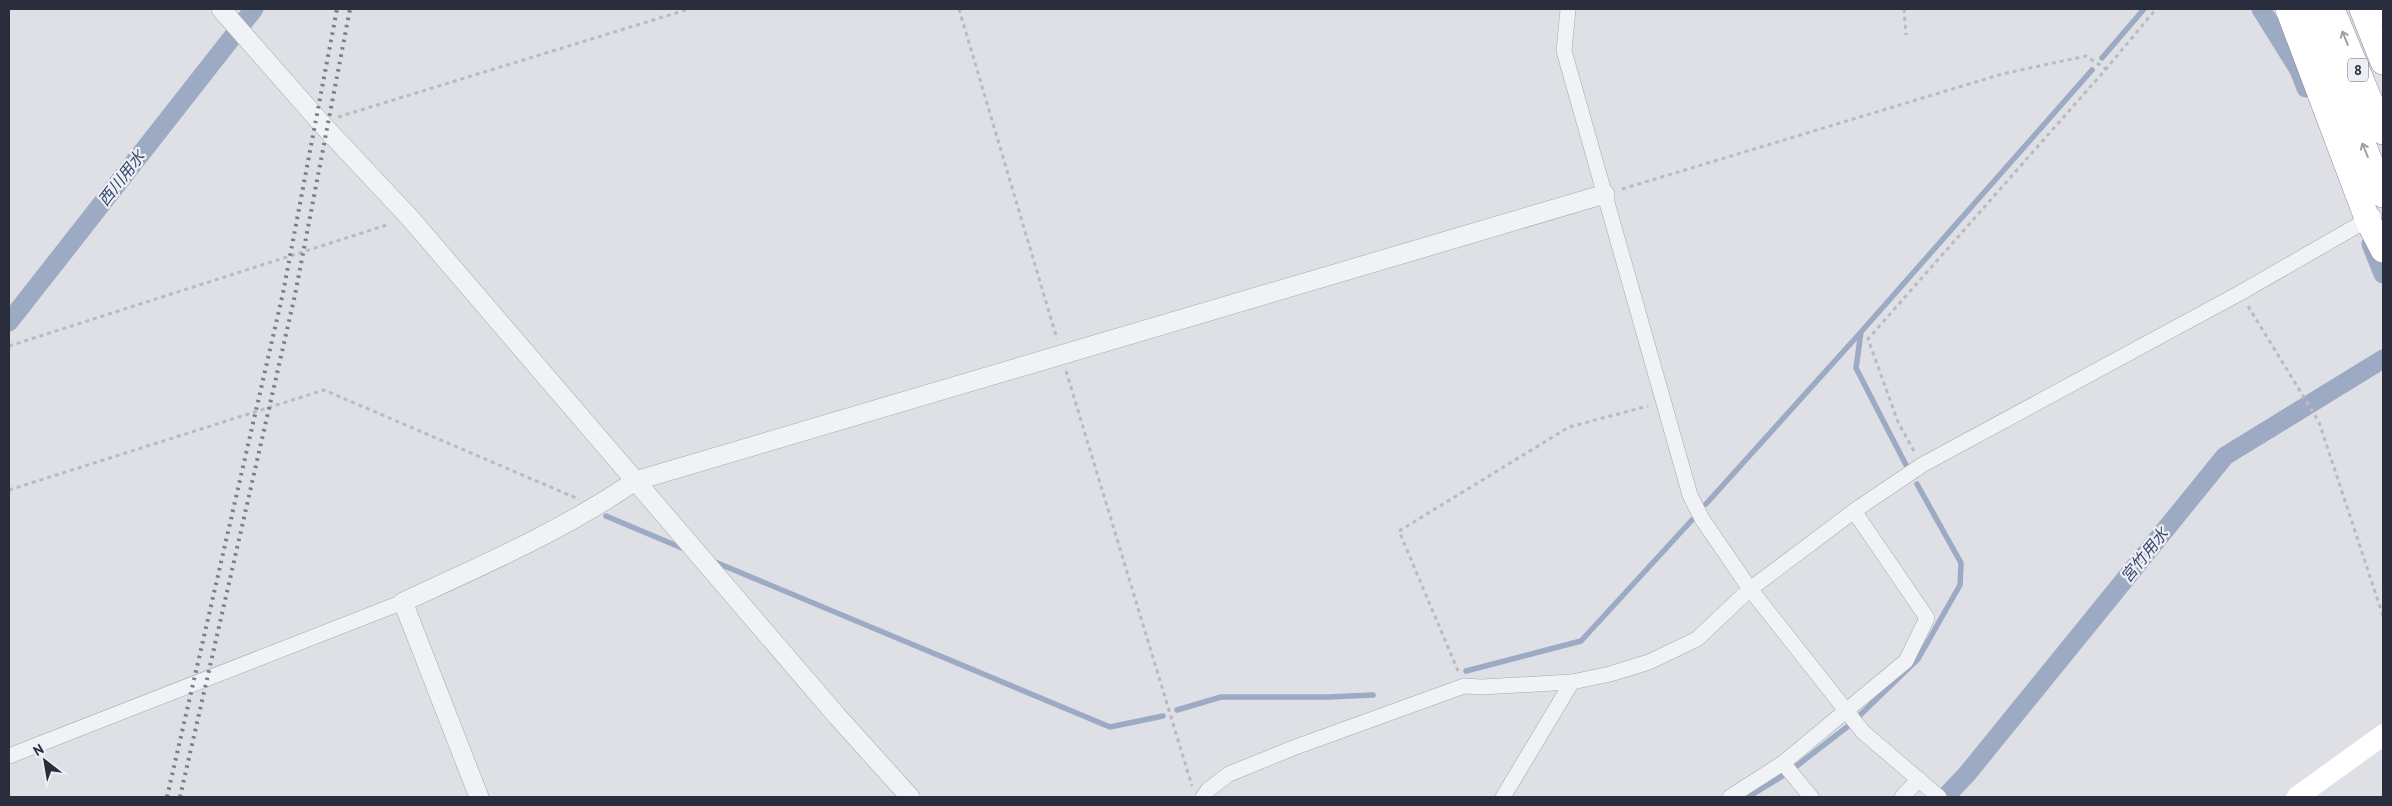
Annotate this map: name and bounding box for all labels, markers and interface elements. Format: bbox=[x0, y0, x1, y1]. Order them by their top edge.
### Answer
one-way arrow bbox=[2339, 31, 2349, 46]
road number: 8 bbox=[2348, 58, 2368, 82]
one-way arrow bbox=[2360, 143, 2369, 158]
water label: 西川用水 bbox=[93, 145, 150, 209]
water label: 宮竹用水 bbox=[2116, 522, 2173, 586]
north arrow bbox=[20, 736, 70, 786]
text: N bbox=[30, 740, 47, 760]

